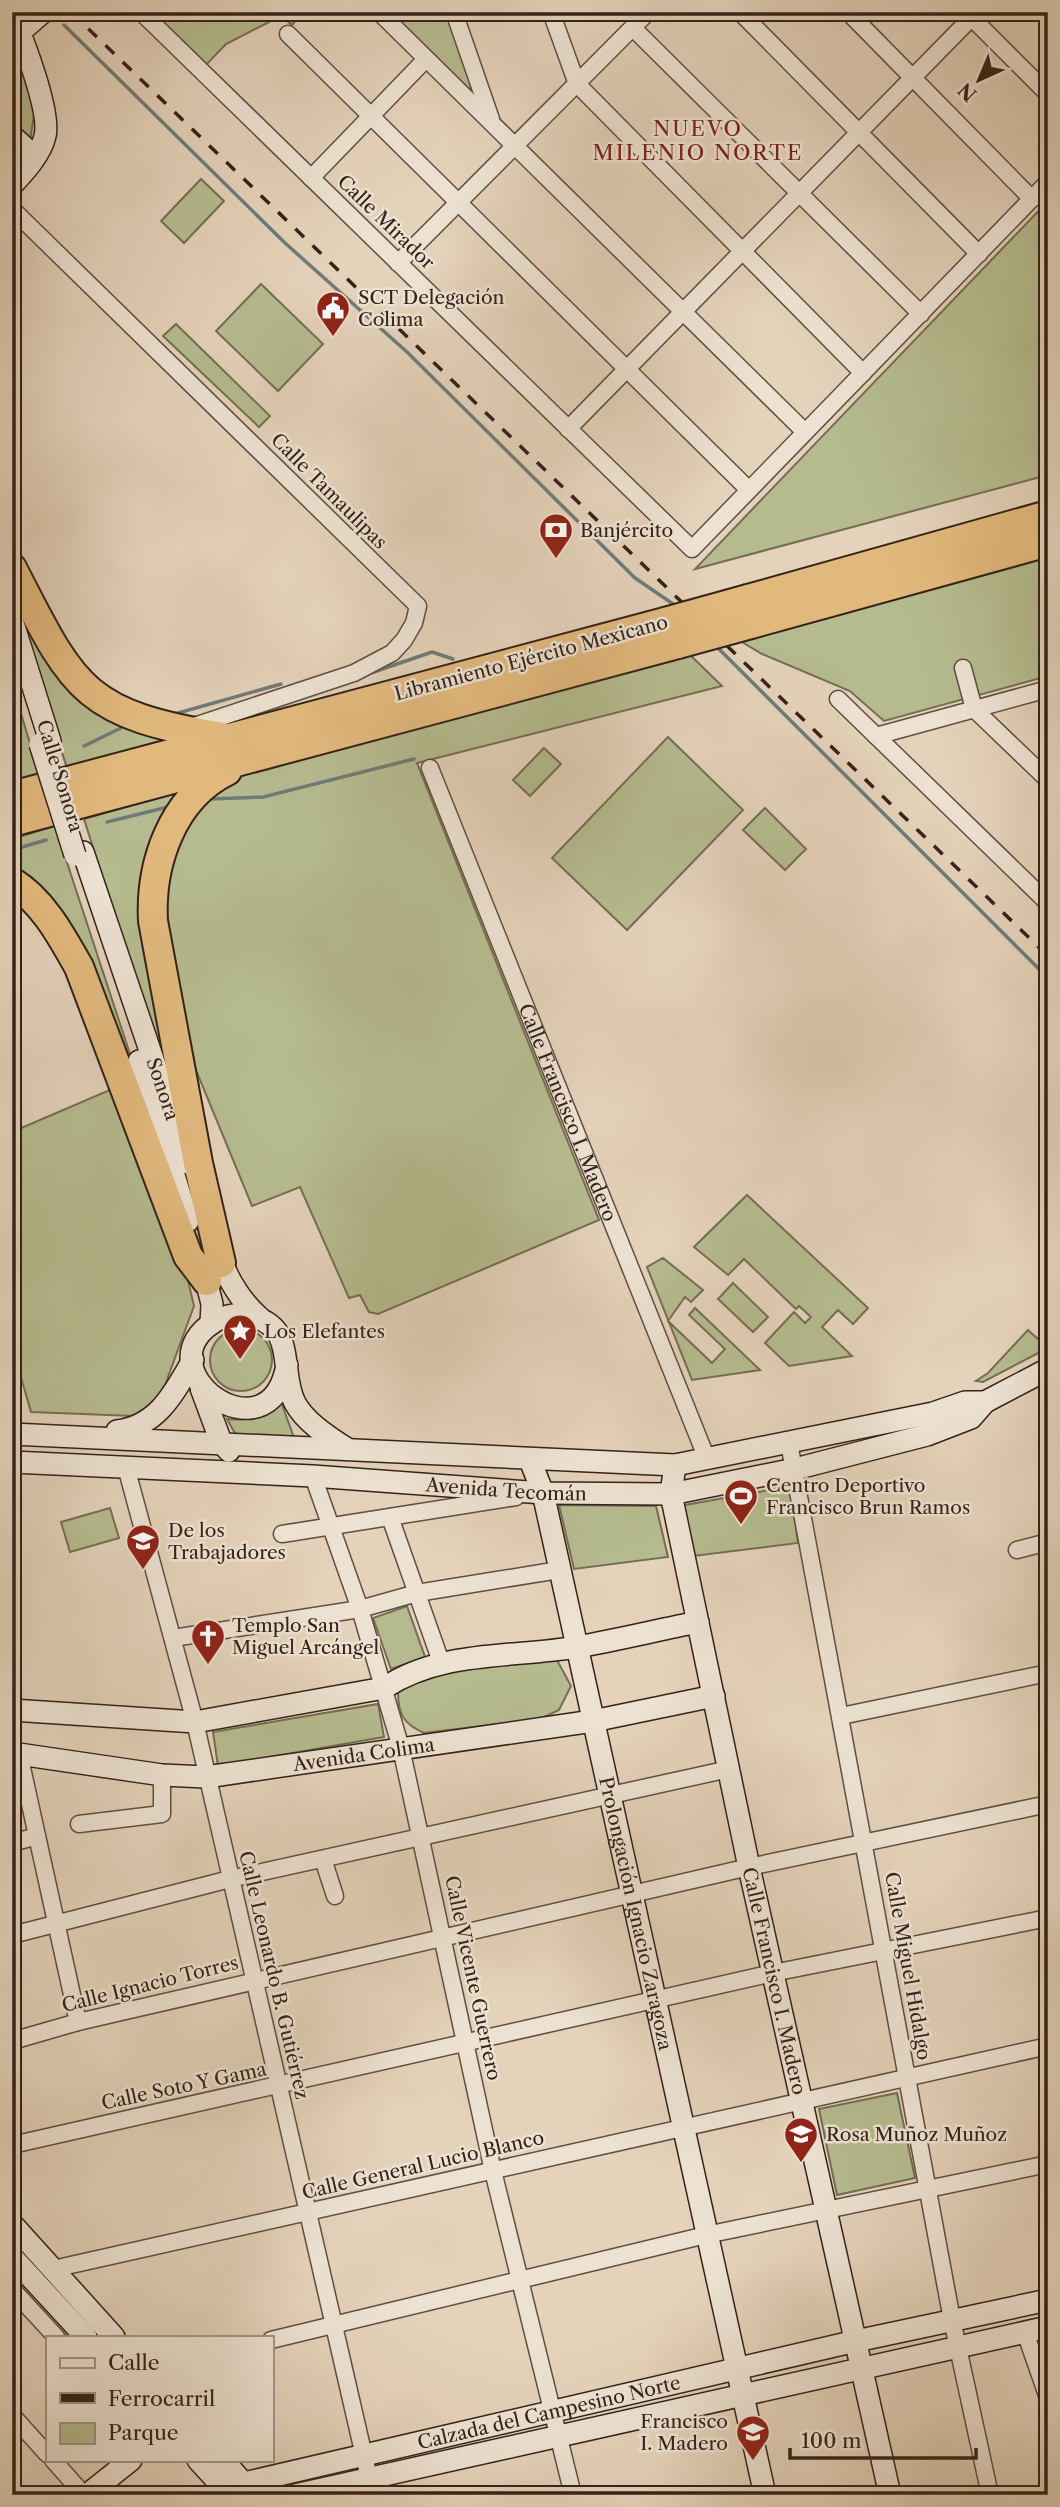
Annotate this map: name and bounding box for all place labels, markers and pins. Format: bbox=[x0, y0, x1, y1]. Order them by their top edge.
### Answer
place label: SCT Delegación Colima bbox=[358, 286, 505, 331]
public building icon: SCT Delegación Colima bbox=[314, 289, 352, 338]
bank icon: Banjército bbox=[537, 511, 575, 560]
place label: Banjército bbox=[580, 519, 673, 542]
place icon: Los Elefantes bbox=[221, 1312, 259, 1361]
place label: Los Elefantes bbox=[264, 1320, 385, 1343]
place label: Centro Deportivo Francisco Brun Ramos bbox=[766, 1474, 970, 1519]
sports icon: Centro Deportivo Francisco Brun Ramos bbox=[722, 1477, 760, 1526]
place label: De los Trabajadores bbox=[168, 1519, 286, 1564]
school or university icon: De los Trabajadores bbox=[124, 1522, 162, 1571]
place label: Templo San Miguel Arcángel bbox=[232, 1614, 380, 1659]
church icon: Templo San Miguel Arcángel bbox=[189, 1617, 227, 1666]
school or university icon: Rosa Muñoz Muñoz bbox=[782, 2115, 820, 2164]
place label: Rosa Muñoz Muñoz bbox=[826, 2123, 1007, 2146]
place label: Francisco I. Madero bbox=[640, 2410, 728, 2455]
school or university icon: Francisco I. Madero bbox=[734, 2413, 772, 2462]

